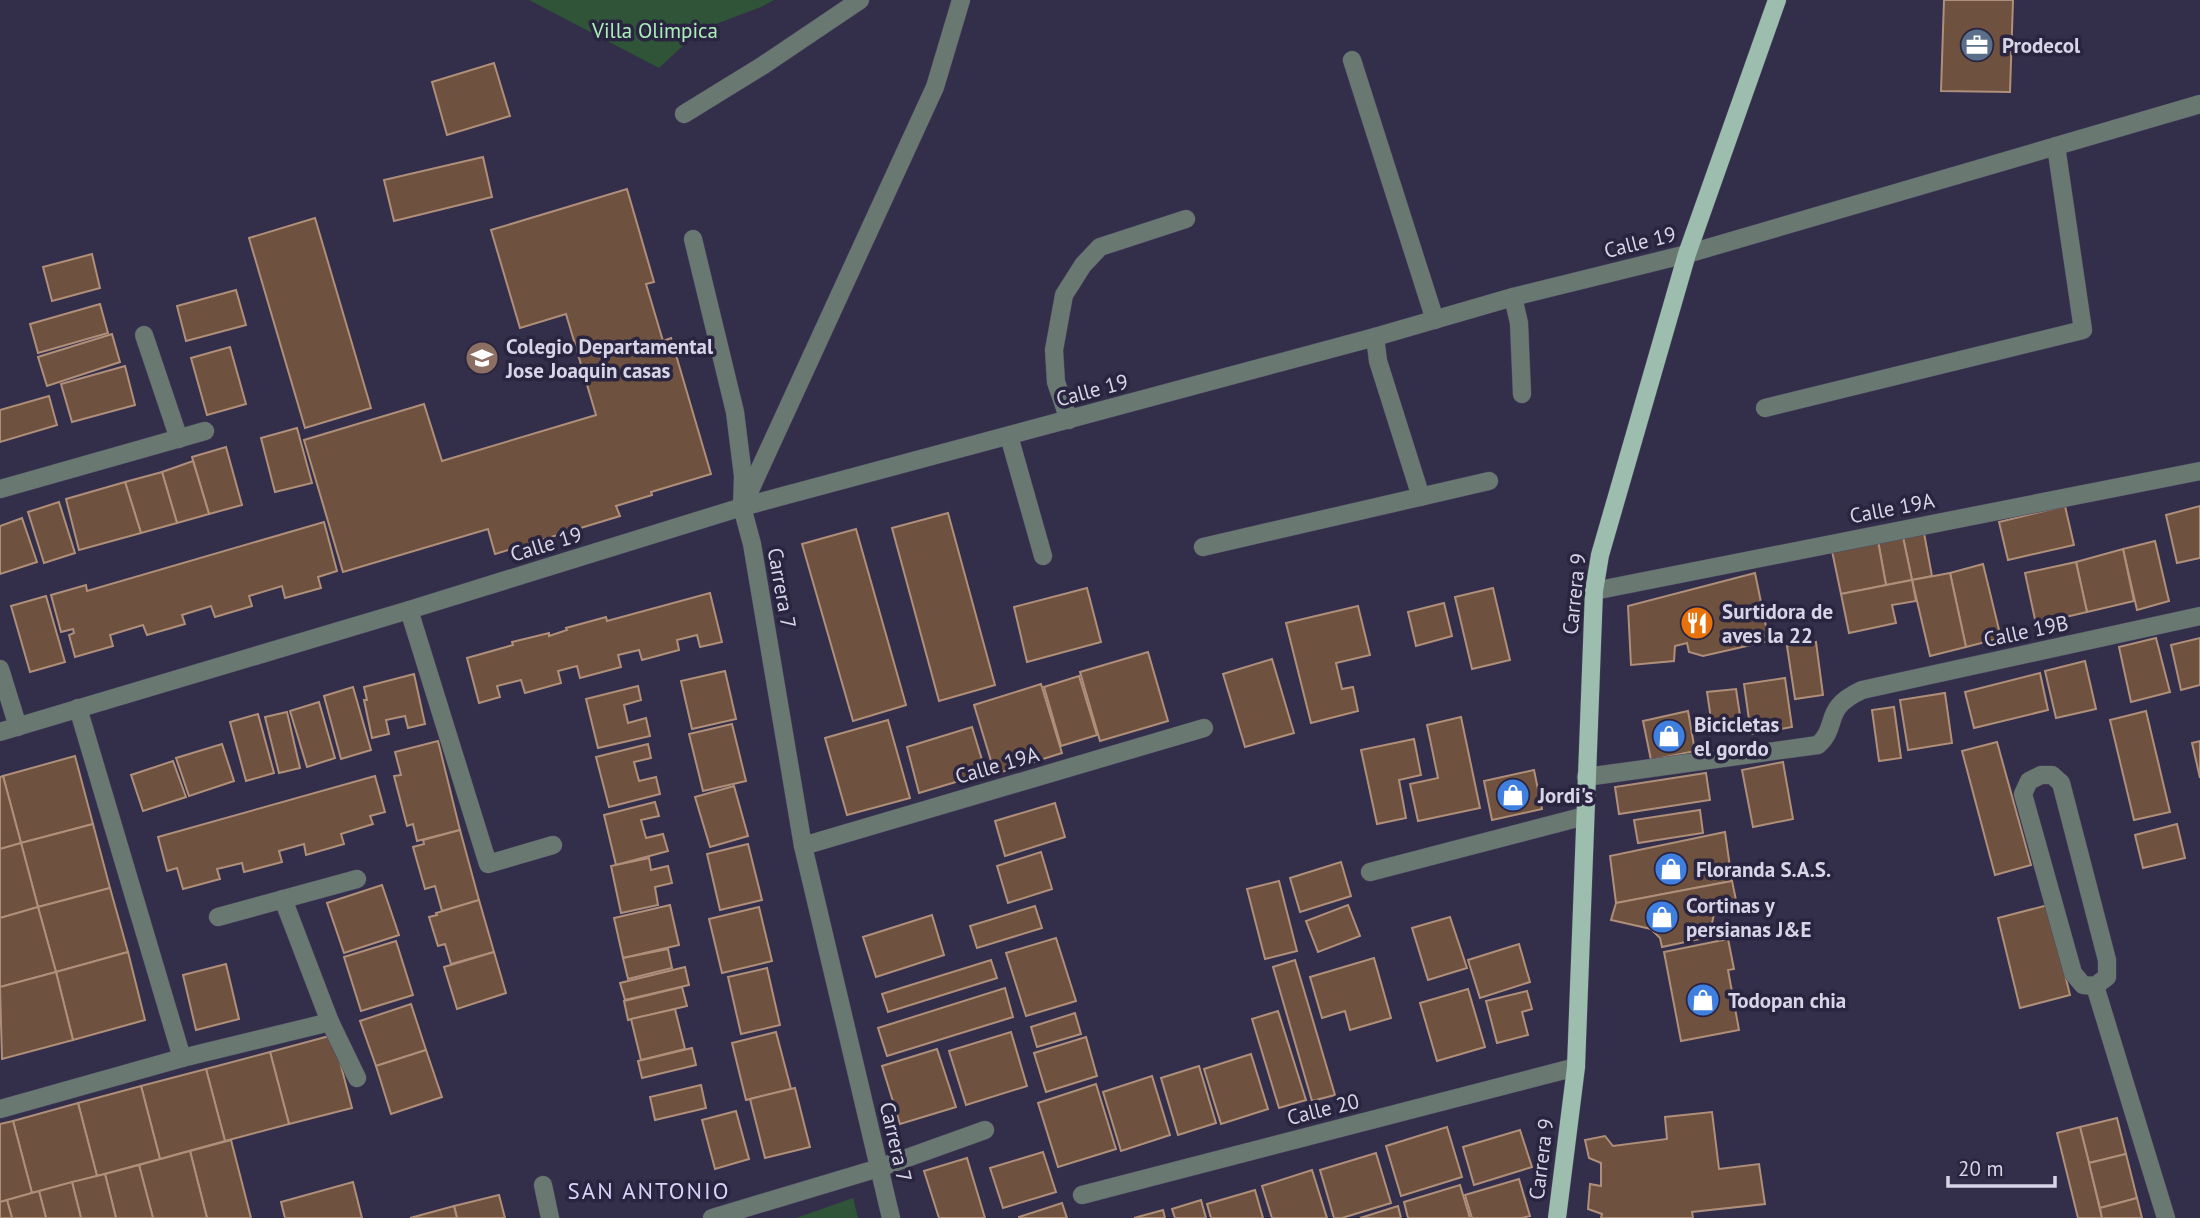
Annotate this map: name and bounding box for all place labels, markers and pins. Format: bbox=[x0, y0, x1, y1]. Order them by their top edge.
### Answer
office icon: Prodecol bbox=[1958, 26, 1996, 64]
place label: Prodecol bbox=[2002, 32, 2081, 59]
place label: Colegio Departamental Jose Joaquin casas bbox=[505, 333, 714, 384]
school or university icon: Colegio Departamental Jose Joaquin casas bbox=[463, 339, 501, 377]
place label: Surtidora de aves la 22 bbox=[1722, 598, 1833, 649]
restaurant icon: Surtidora de aves la 22 bbox=[1678, 604, 1716, 642]
place label: Bicicletas el gordo bbox=[1694, 711, 1779, 762]
shop icon: Bicicletas el gordo bbox=[1650, 717, 1688, 755]
shop icon: Jordi's bbox=[1494, 776, 1532, 814]
place label: Jordi's bbox=[1537, 782, 1593, 809]
shop icon: Floranda S.A.S. bbox=[1652, 850, 1690, 888]
place label: Floranda S.A.S. bbox=[1696, 856, 1831, 883]
place label: Cortinas y persianas J&E bbox=[1686, 892, 1811, 943]
shop icon: Cortinas y persianas J&E bbox=[1643, 898, 1681, 936]
shop icon: Todopan chia bbox=[1684, 981, 1722, 1019]
place label: Todopan chia bbox=[1728, 987, 1846, 1014]

